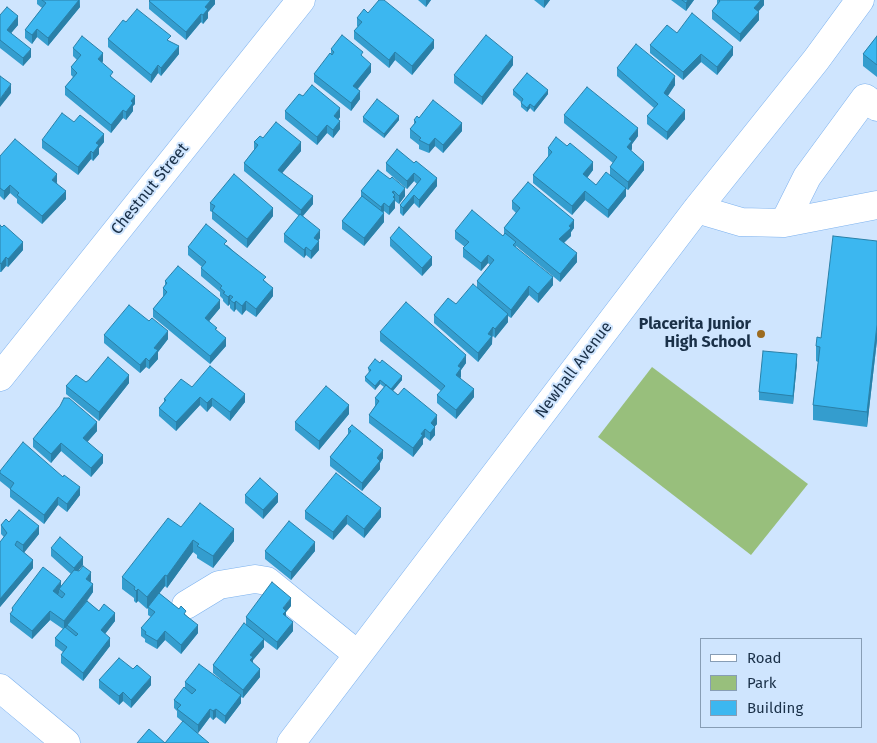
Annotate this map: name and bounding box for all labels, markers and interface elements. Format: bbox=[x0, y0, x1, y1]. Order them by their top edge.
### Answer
street label: Chestnut Street bbox=[107, 139, 193, 239]
place label: Placerita Junior High School bbox=[639, 315, 751, 353]
street label: Newhall Avenue bbox=[532, 318, 616, 422]
marker: Placerita Junior High School bbox=[755, 328, 767, 340]
legend bbox=[700, 638, 862, 728]
text: Road bbox=[747, 649, 782, 667]
text: Park bbox=[747, 674, 777, 692]
text: Building bbox=[747, 699, 803, 717]

